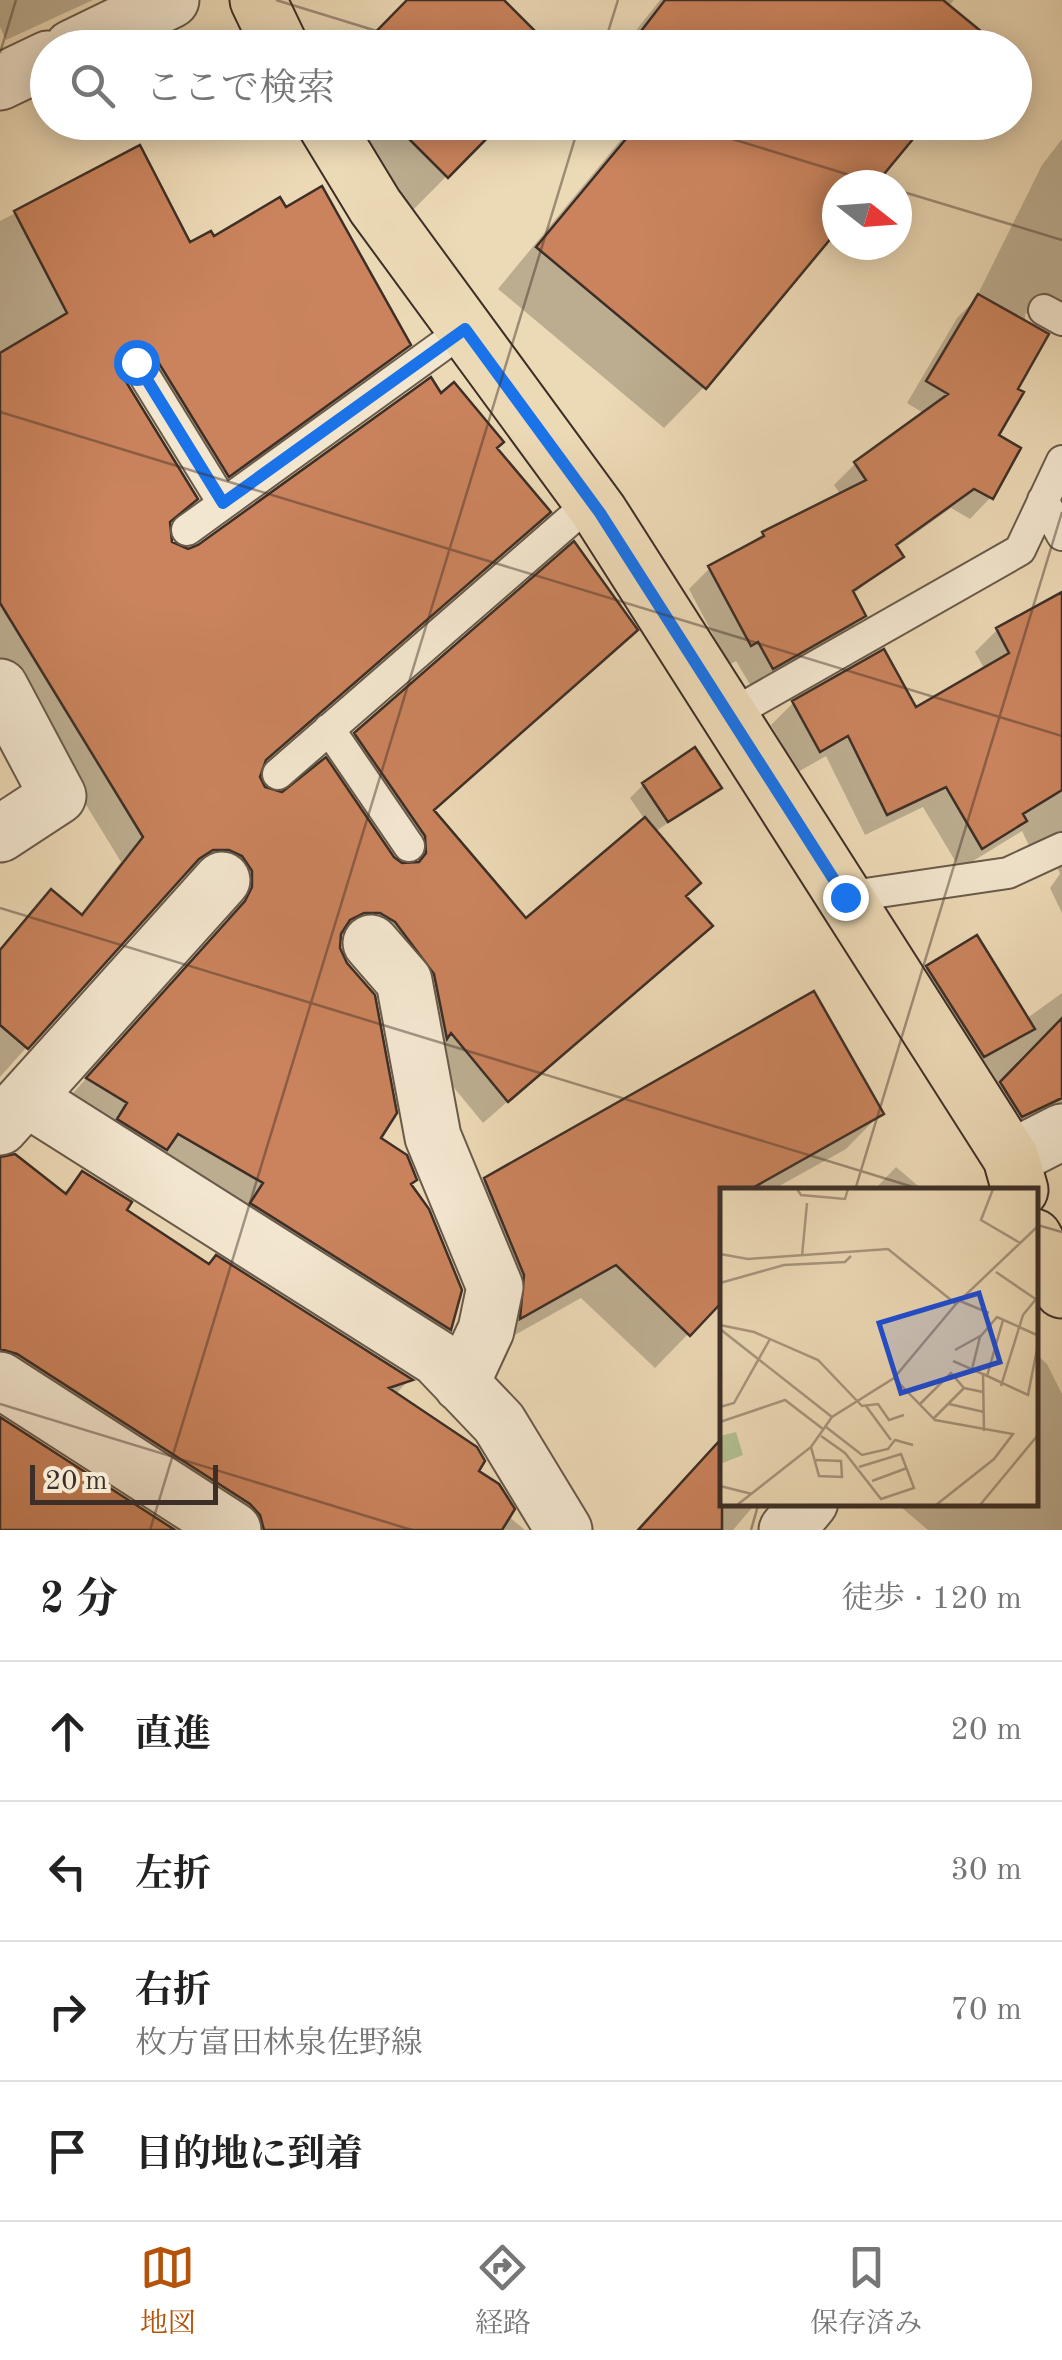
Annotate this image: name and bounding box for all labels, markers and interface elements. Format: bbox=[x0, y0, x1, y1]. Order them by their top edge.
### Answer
search box bbox=[30, 30, 1032, 140]
icon: search bbox=[65, 58, 120, 113]
text: ここで検索 bbox=[145, 71, 335, 109]
north arrow bbox=[822, 170, 912, 260]
route start bbox=[114, 340, 160, 386]
route end bbox=[823, 875, 869, 921]
inset map bbox=[720, 1188, 1037, 1505]
scale bar bbox=[30, 1460, 218, 1504]
text: 20 m bbox=[45, 1468, 108, 1496]
text: 2 分 bbox=[40, 1580, 118, 1622]
text: 徒歩 · 120 m bbox=[841, 1584, 1022, 1616]
icon: ahead bbox=[40, 1704, 95, 1759]
text: 20 m bbox=[951, 1715, 1022, 1747]
text: 直進 bbox=[135, 1717, 211, 1755]
icon: left bbox=[40, 1844, 95, 1899]
text: 30 m bbox=[951, 1855, 1022, 1887]
text: 左折 bbox=[135, 1857, 211, 1895]
text: 右折 bbox=[135, 1973, 211, 2011]
icon: right bbox=[40, 1984, 95, 2039]
text: 70 m bbox=[951, 1995, 1022, 2027]
text: 枚方富田林泉佐野線 bbox=[135, 2029, 423, 2061]
icon: arrive bbox=[40, 2124, 95, 2179]
text: 目的地に到着 bbox=[135, 2137, 363, 2175]
tab: 地図 bbox=[140, 2240, 196, 2343]
tab: 経路 bbox=[475, 2240, 531, 2343]
tab: 保存済み bbox=[810, 2240, 922, 2343]

